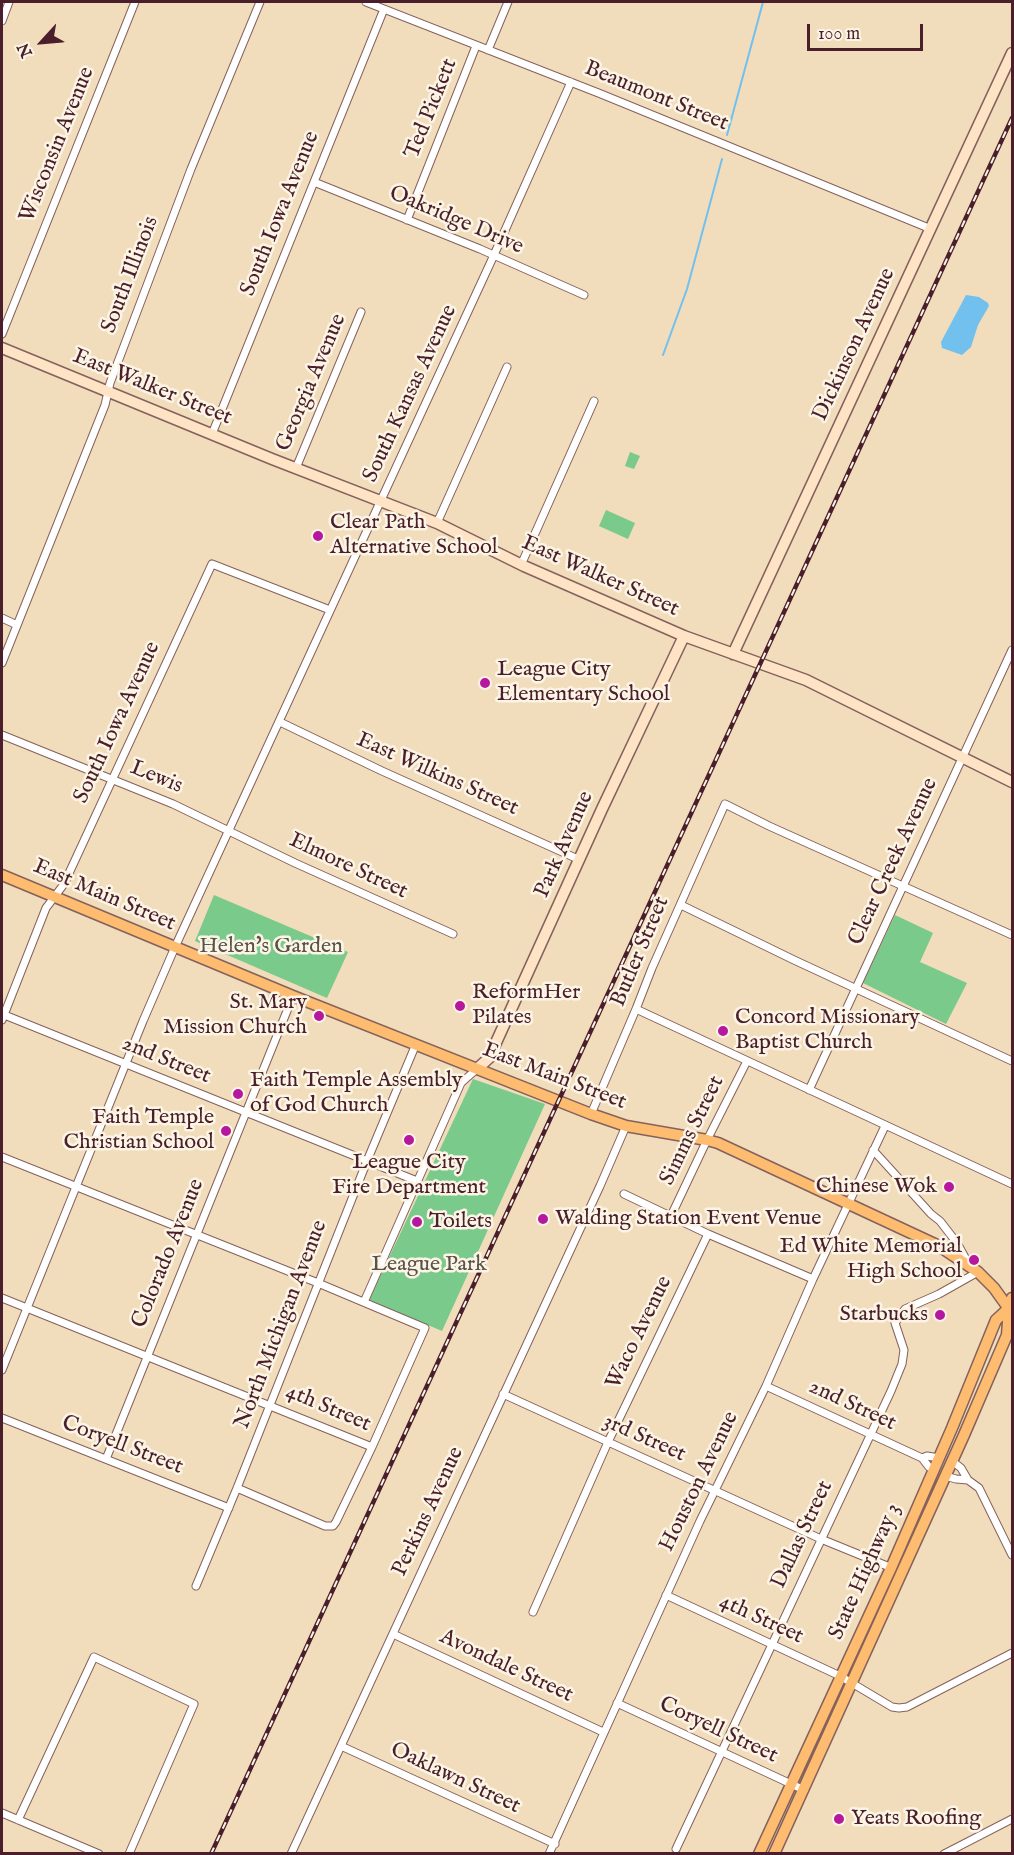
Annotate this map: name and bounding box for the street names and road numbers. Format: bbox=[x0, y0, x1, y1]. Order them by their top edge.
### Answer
street label: Ted Pickett bbox=[400, 55, 464, 163]
street label: Beaumont Street bbox=[580, 56, 732, 138]
street label: Wisconsin Avenue bbox=[15, 64, 101, 226]
street label: South Iowa Avenue bbox=[236, 128, 326, 300]
street label: Oakridge Drive bbox=[385, 181, 527, 261]
street label: South Illinois bbox=[97, 213, 165, 337]
street label: Dickinson Avenue bbox=[808, 264, 902, 426]
street label: South Kansas Avenue bbox=[358, 301, 464, 487]
street label: Georgia Avenue bbox=[271, 310, 353, 456]
street label: East Walker Street bbox=[69, 344, 235, 432]
street label: East Walker Street bbox=[517, 531, 683, 623]
street label: South Iowa Avenue bbox=[69, 638, 167, 808]
street label: East Wilkins Street bbox=[352, 727, 522, 823]
street label: Lewis bbox=[126, 756, 186, 800]
street label: Clear Creek Avenue bbox=[844, 774, 944, 950]
street label: Park Avenue bbox=[530, 788, 600, 902]
street label: Elmore Street bbox=[285, 828, 411, 906]
street label: East Main Street bbox=[29, 854, 179, 938]
street label: Butler Street bbox=[606, 893, 676, 1011]
street label: 2nd Street bbox=[118, 1031, 214, 1091]
street label: East Main Street bbox=[478, 1037, 630, 1117]
street label: Simms Street bbox=[655, 1072, 731, 1190]
street label: Colorado Avenue bbox=[127, 1176, 211, 1332]
street label: North Michigan Avenue bbox=[230, 1217, 334, 1433]
street label: Waco Avenue bbox=[601, 1272, 679, 1394]
street label: 2nd Street bbox=[804, 1374, 900, 1438]
street label: 4th Street bbox=[282, 1379, 374, 1439]
street label: Houston Avenue bbox=[655, 1408, 745, 1556]
street label: 3rd Street bbox=[599, 1409, 689, 1469]
street label: Coryell Street bbox=[58, 1411, 186, 1481]
street label: Perkins Avenue bbox=[388, 1443, 470, 1581]
street label: Dallas Street bbox=[767, 1477, 839, 1593]
street label: State Highway 3 bbox=[824, 1500, 908, 1644]
street label: 4th Street bbox=[715, 1589, 807, 1651]
street label: Avondale Street bbox=[435, 1625, 577, 1709]
street label: Coryell Street bbox=[655, 1692, 781, 1770]
street label: Oaklawn Street bbox=[386, 1737, 524, 1821]

